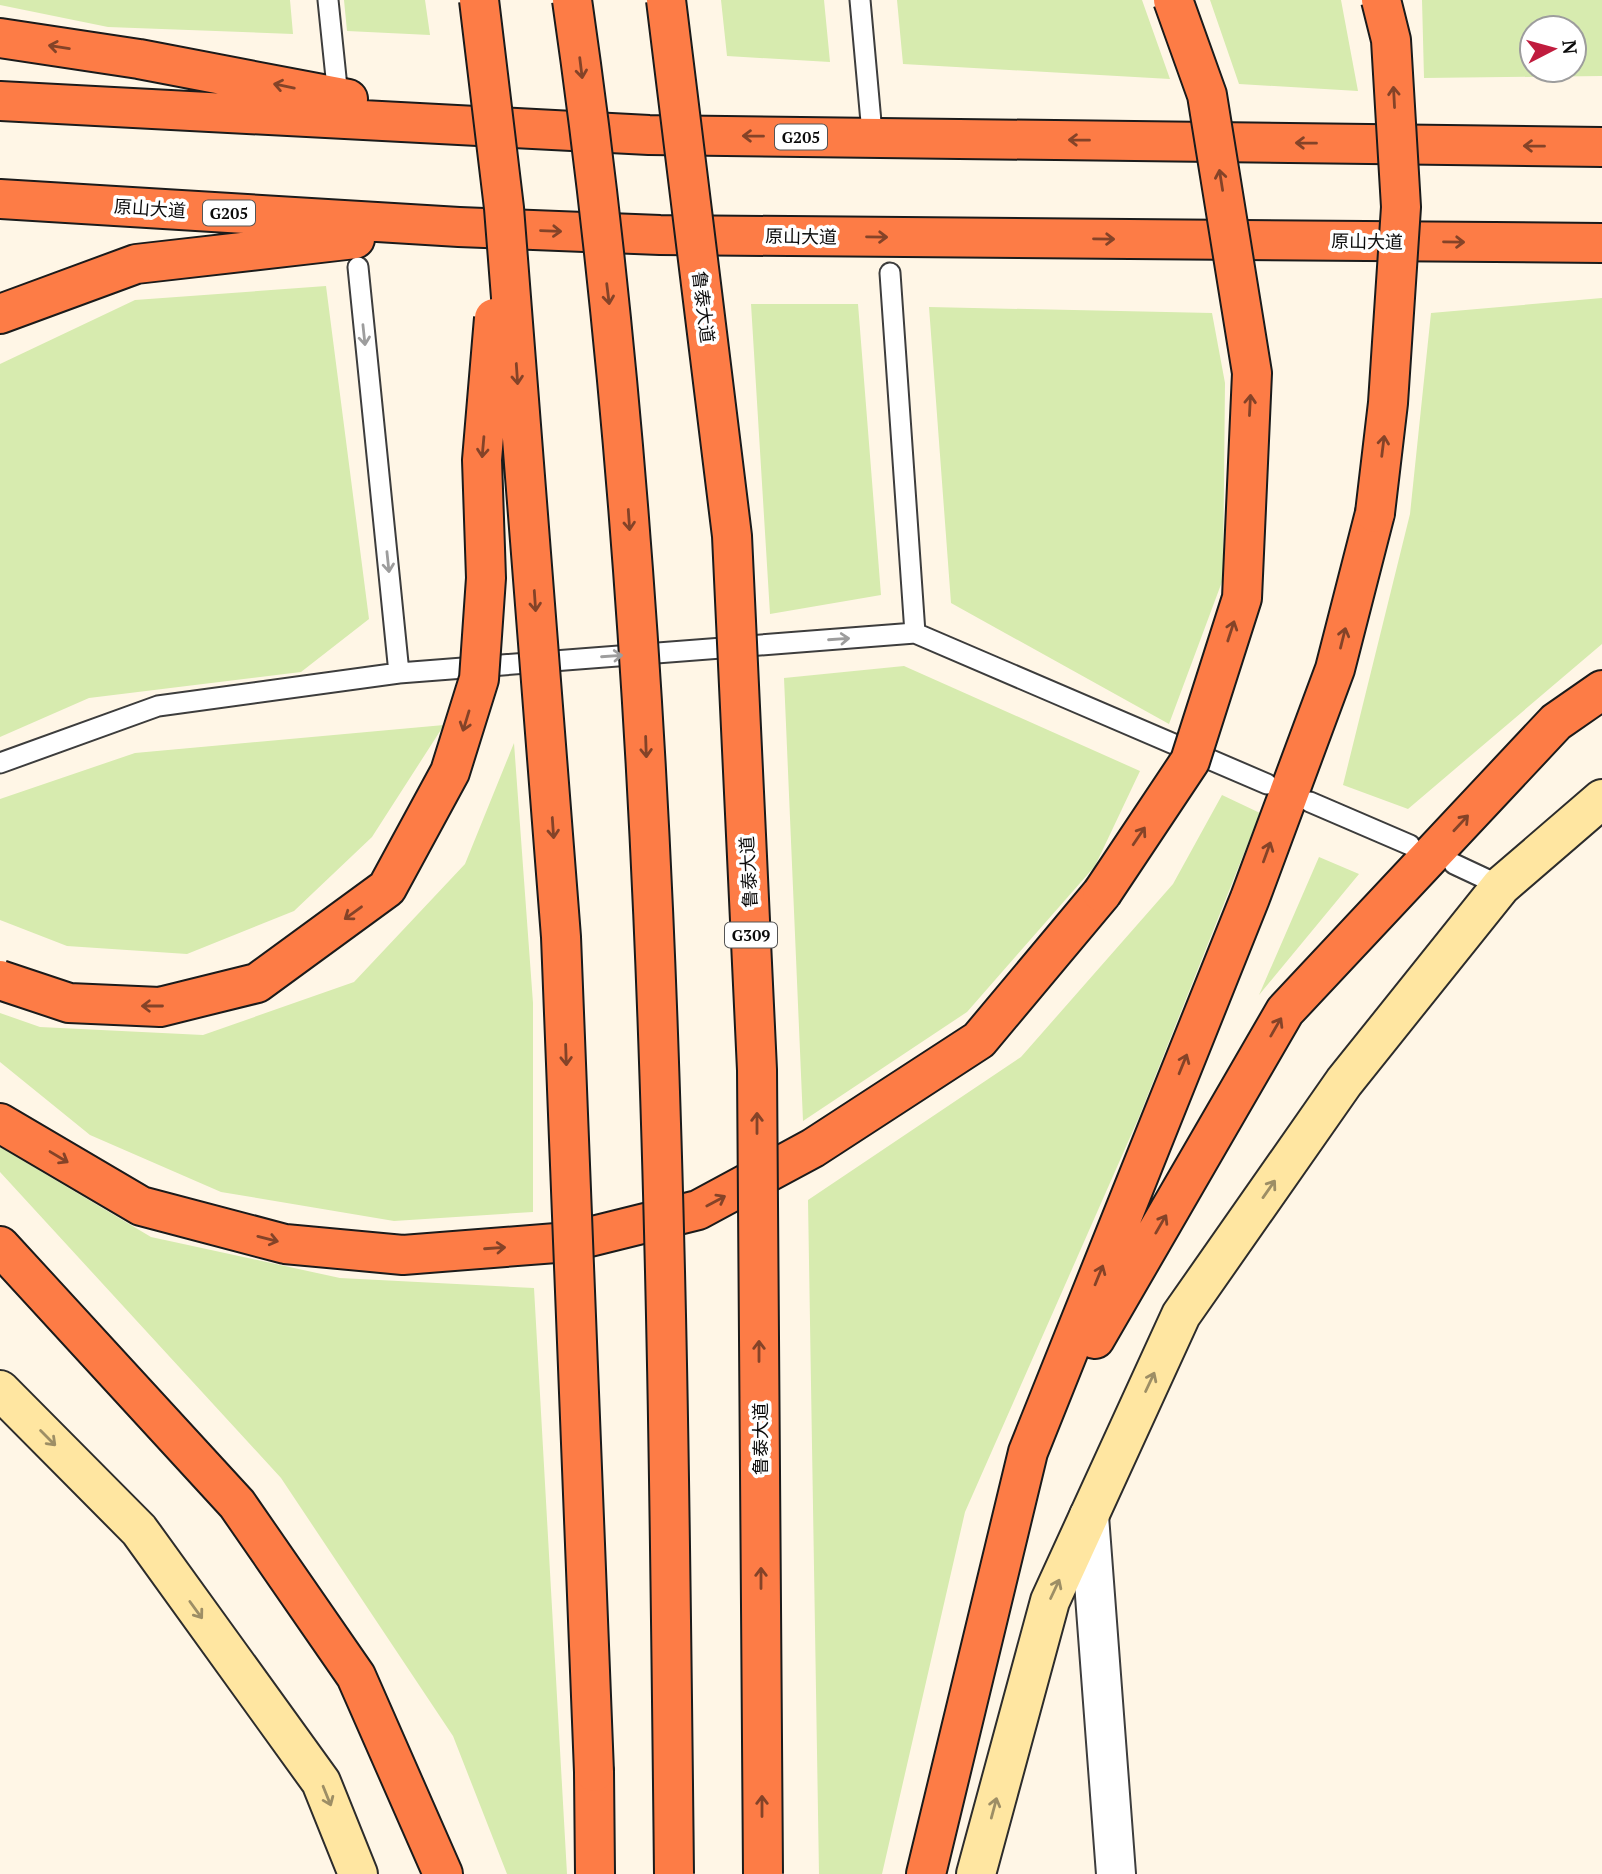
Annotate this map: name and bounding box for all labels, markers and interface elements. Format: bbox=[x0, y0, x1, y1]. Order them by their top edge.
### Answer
north arrow bbox=[1518, 14, 1588, 84]
text: N bbox=[1557, 39, 1584, 56]
one-way arrow bbox=[49, 40, 71, 53]
one-way arrow bbox=[574, 56, 587, 78]
one-way arrow bbox=[273, 79, 296, 92]
one-way arrow bbox=[1387, 86, 1400, 108]
road number: G205 bbox=[775, 125, 827, 150]
one-way arrow bbox=[742, 129, 765, 143]
one-way arrow bbox=[1068, 134, 1091, 147]
one-way arrow bbox=[1295, 136, 1318, 150]
one-way arrow bbox=[1523, 139, 1546, 153]
one-way arrow bbox=[1214, 169, 1227, 192]
street label: 原山大道 bbox=[113, 194, 187, 222]
road number: G205 bbox=[203, 200, 255, 226]
street label: 原山大道 bbox=[765, 223, 837, 249]
one-way arrow bbox=[539, 224, 562, 237]
street label: 原山大道 bbox=[1331, 228, 1403, 254]
one-way arrow bbox=[865, 230, 888, 244]
one-way arrow bbox=[1092, 232, 1115, 246]
one-way arrow bbox=[1442, 235, 1465, 249]
street label: 鲁泰大道 bbox=[688, 270, 720, 344]
one-way arrow bbox=[602, 282, 615, 304]
one-way arrow bbox=[358, 324, 371, 346]
one-way arrow bbox=[511, 362, 524, 385]
one-way arrow bbox=[1244, 394, 1257, 417]
one-way arrow bbox=[476, 435, 489, 458]
one-way arrow bbox=[1376, 435, 1389, 458]
one-way arrow bbox=[623, 508, 636, 531]
one-way arrow bbox=[381, 550, 394, 572]
one-way arrow bbox=[529, 589, 542, 612]
one-way arrow bbox=[1226, 620, 1239, 642]
one-way arrow bbox=[1337, 627, 1350, 650]
one-way arrow bbox=[827, 632, 849, 645]
one-way arrow bbox=[600, 649, 623, 662]
one-way arrow bbox=[459, 710, 472, 732]
one-way arrow bbox=[639, 735, 652, 758]
one-way arrow bbox=[1453, 815, 1470, 832]
one-way arrow bbox=[547, 816, 560, 838]
one-way arrow bbox=[1133, 827, 1147, 847]
street label: 鲁泰大道 bbox=[734, 835, 762, 909]
one-way arrow bbox=[1261, 842, 1274, 864]
one-way arrow bbox=[344, 906, 363, 920]
road number: G309 bbox=[725, 923, 777, 948]
one-way arrow bbox=[140, 999, 163, 1013]
one-way arrow bbox=[1269, 1018, 1283, 1038]
one-way arrow bbox=[559, 1043, 572, 1066]
one-way arrow bbox=[1178, 1054, 1191, 1075]
one-way arrow bbox=[750, 1112, 764, 1135]
one-way arrow bbox=[48, 1151, 68, 1165]
one-way arrow bbox=[1262, 1180, 1276, 1199]
one-way arrow bbox=[705, 1194, 725, 1208]
one-way arrow bbox=[1155, 1214, 1168, 1235]
one-way arrow bbox=[257, 1233, 279, 1246]
one-way arrow bbox=[483, 1241, 505, 1254]
one-way arrow bbox=[1093, 1265, 1106, 1287]
one-way arrow bbox=[752, 1340, 766, 1363]
one-way arrow bbox=[1144, 1372, 1157, 1394]
street label: 鲁泰大道 bbox=[748, 1403, 772, 1475]
one-way arrow bbox=[39, 1430, 56, 1447]
one-way arrow bbox=[754, 1567, 768, 1590]
one-way arrow bbox=[1049, 1579, 1063, 1600]
one-way arrow bbox=[189, 1600, 204, 1619]
one-way arrow bbox=[321, 1785, 334, 1806]
one-way arrow bbox=[755, 1795, 769, 1818]
one-way arrow bbox=[988, 1797, 1001, 1820]

